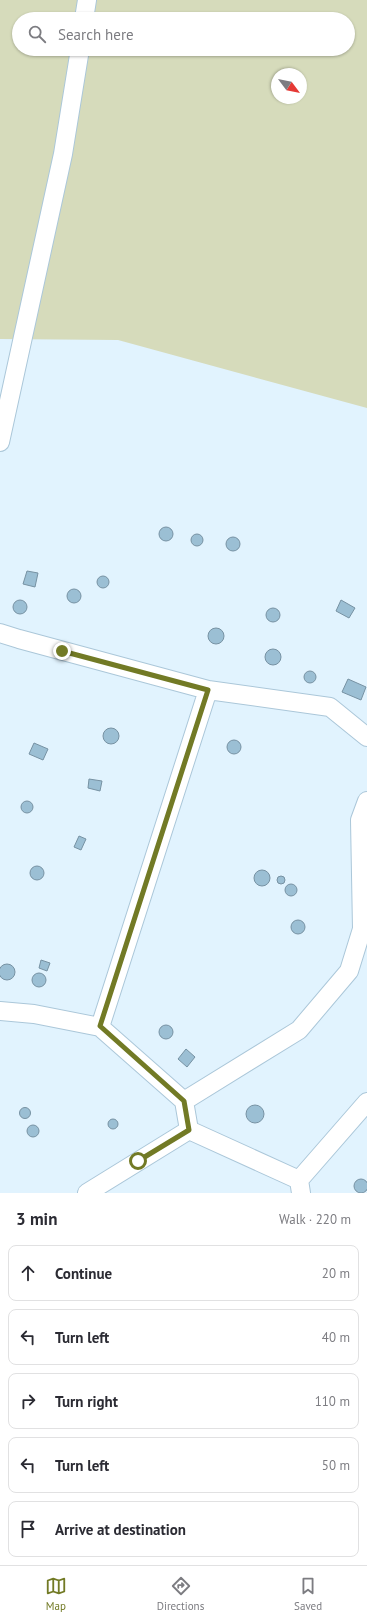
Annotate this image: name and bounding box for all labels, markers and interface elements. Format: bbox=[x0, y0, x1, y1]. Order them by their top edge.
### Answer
search box bbox=[12, 12, 355, 56]
icon: search bbox=[26, 23, 48, 45]
text: Search here bbox=[58, 25, 134, 44]
north arrow bbox=[271, 68, 307, 104]
route end bbox=[53, 642, 71, 660]
route start bbox=[129, 1152, 147, 1170]
text: 3 min bbox=[16, 1208, 57, 1230]
text: Walk · 220 m bbox=[279, 1211, 351, 1228]
icon: ahead bbox=[17, 1262, 39, 1284]
text: Continue bbox=[55, 1264, 112, 1283]
text: 20 m bbox=[322, 1265, 350, 1282]
icon: left bbox=[17, 1326, 39, 1348]
text: Turn left bbox=[55, 1328, 109, 1347]
text: 40 m bbox=[322, 1329, 350, 1346]
icon: right bbox=[17, 1390, 39, 1412]
text: Turn right bbox=[55, 1392, 118, 1411]
text: 110 m bbox=[315, 1393, 350, 1410]
icon: left bbox=[17, 1454, 39, 1476]
text: Turn left bbox=[55, 1456, 109, 1475]
text: 50 m bbox=[322, 1457, 350, 1474]
icon: arrive bbox=[17, 1518, 39, 1540]
text: Arrive at destination bbox=[55, 1520, 186, 1539]
tab: Map bbox=[45, 1575, 67, 1613]
tab: Directions bbox=[157, 1575, 204, 1613]
tab: Saved bbox=[294, 1575, 322, 1613]

